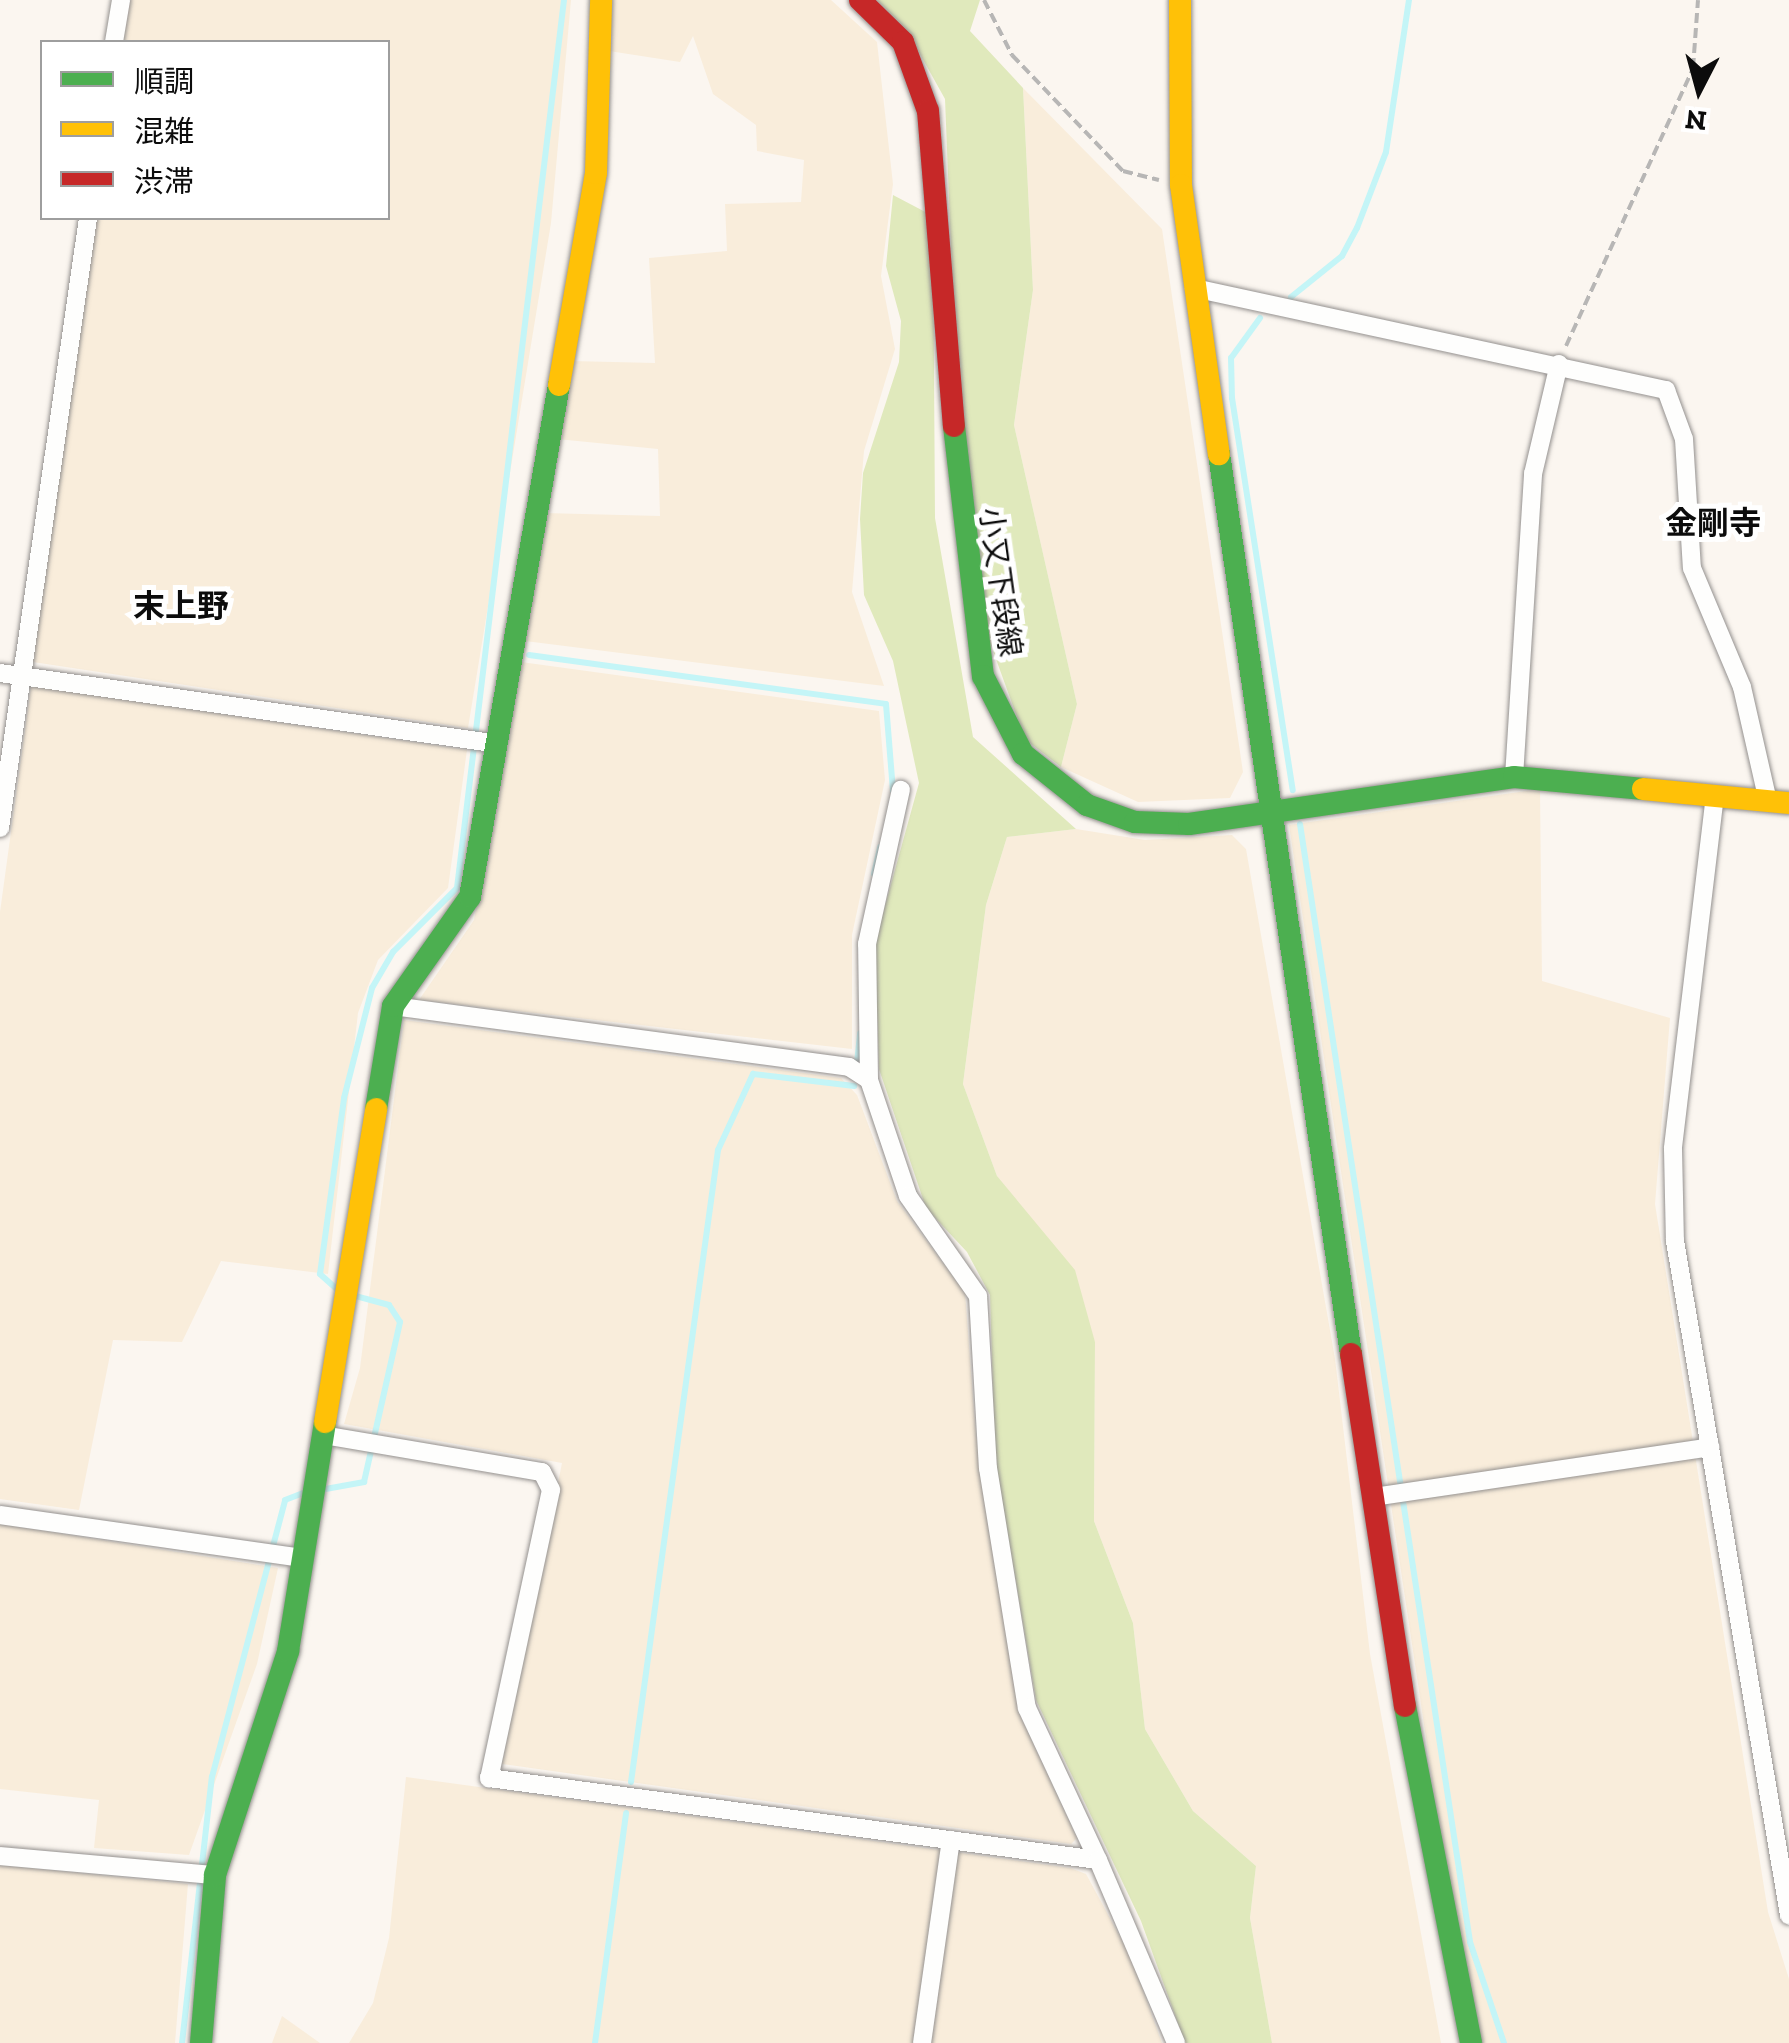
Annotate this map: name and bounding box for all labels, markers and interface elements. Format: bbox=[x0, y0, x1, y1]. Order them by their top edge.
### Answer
legend bbox=[40, 40, 390, 220]
north arrow bbox=[1649, 40, 1749, 140]
text: 順調 bbox=[134, 64, 194, 100]
text: N bbox=[1684, 103, 1708, 138]
text: 混雑 bbox=[134, 114, 194, 150]
text: 渋滞 bbox=[134, 164, 194, 200]
district label: 金剛寺 bbox=[1665, 504, 1761, 542]
street label: 小又下段線 bbox=[972, 505, 1028, 659]
district label: 末上野 bbox=[133, 587, 229, 625]

